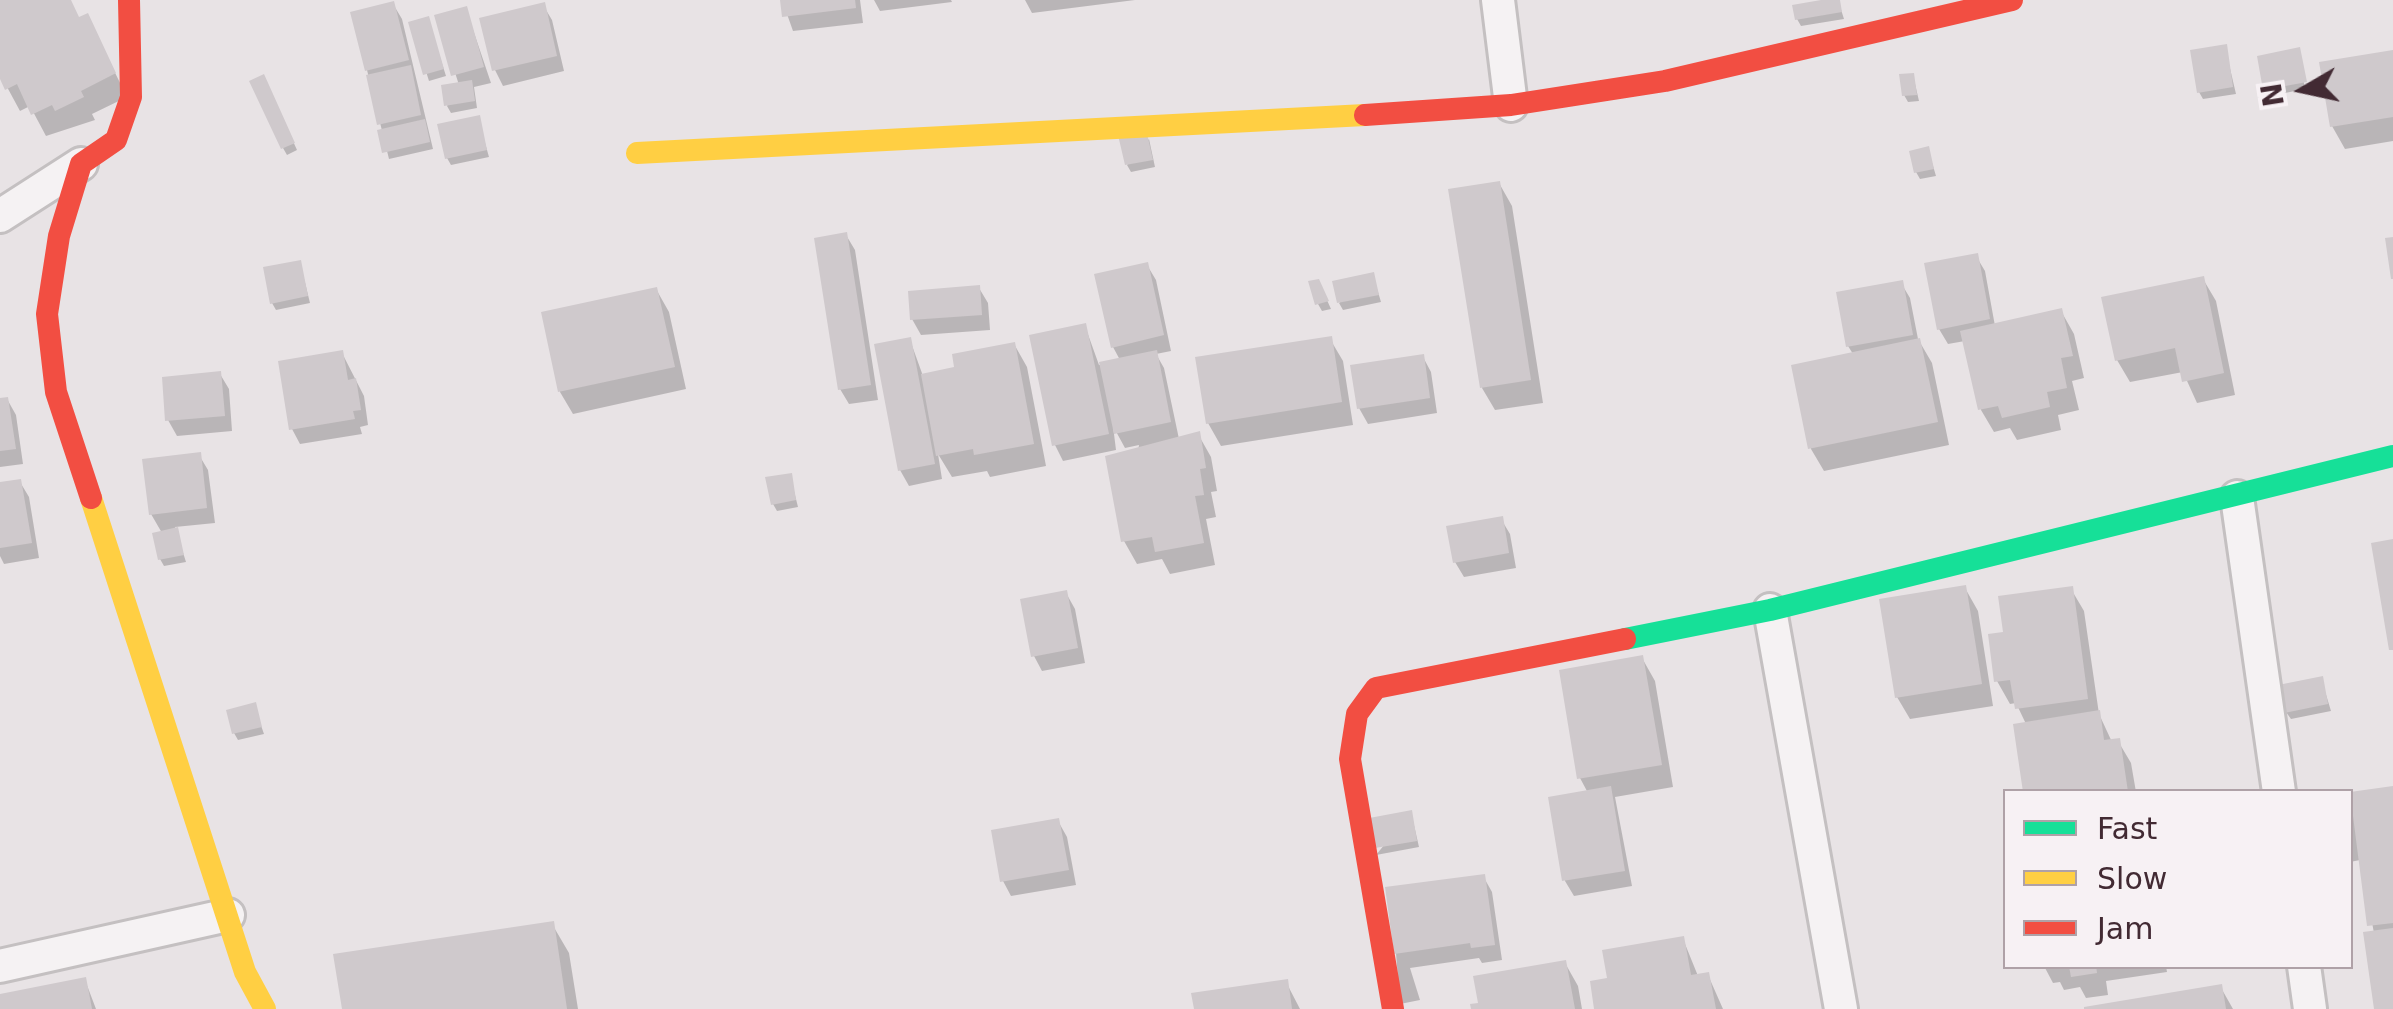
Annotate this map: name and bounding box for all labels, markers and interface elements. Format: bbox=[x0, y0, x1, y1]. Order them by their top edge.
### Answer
north arrow bbox=[2253, 40, 2353, 140]
text: N bbox=[2255, 81, 2291, 109]
legend bbox=[2003, 789, 2353, 969]
text: Fast bbox=[2097, 811, 2157, 846]
text: Slow bbox=[2097, 861, 2167, 896]
text: Jam bbox=[2097, 911, 2153, 946]

